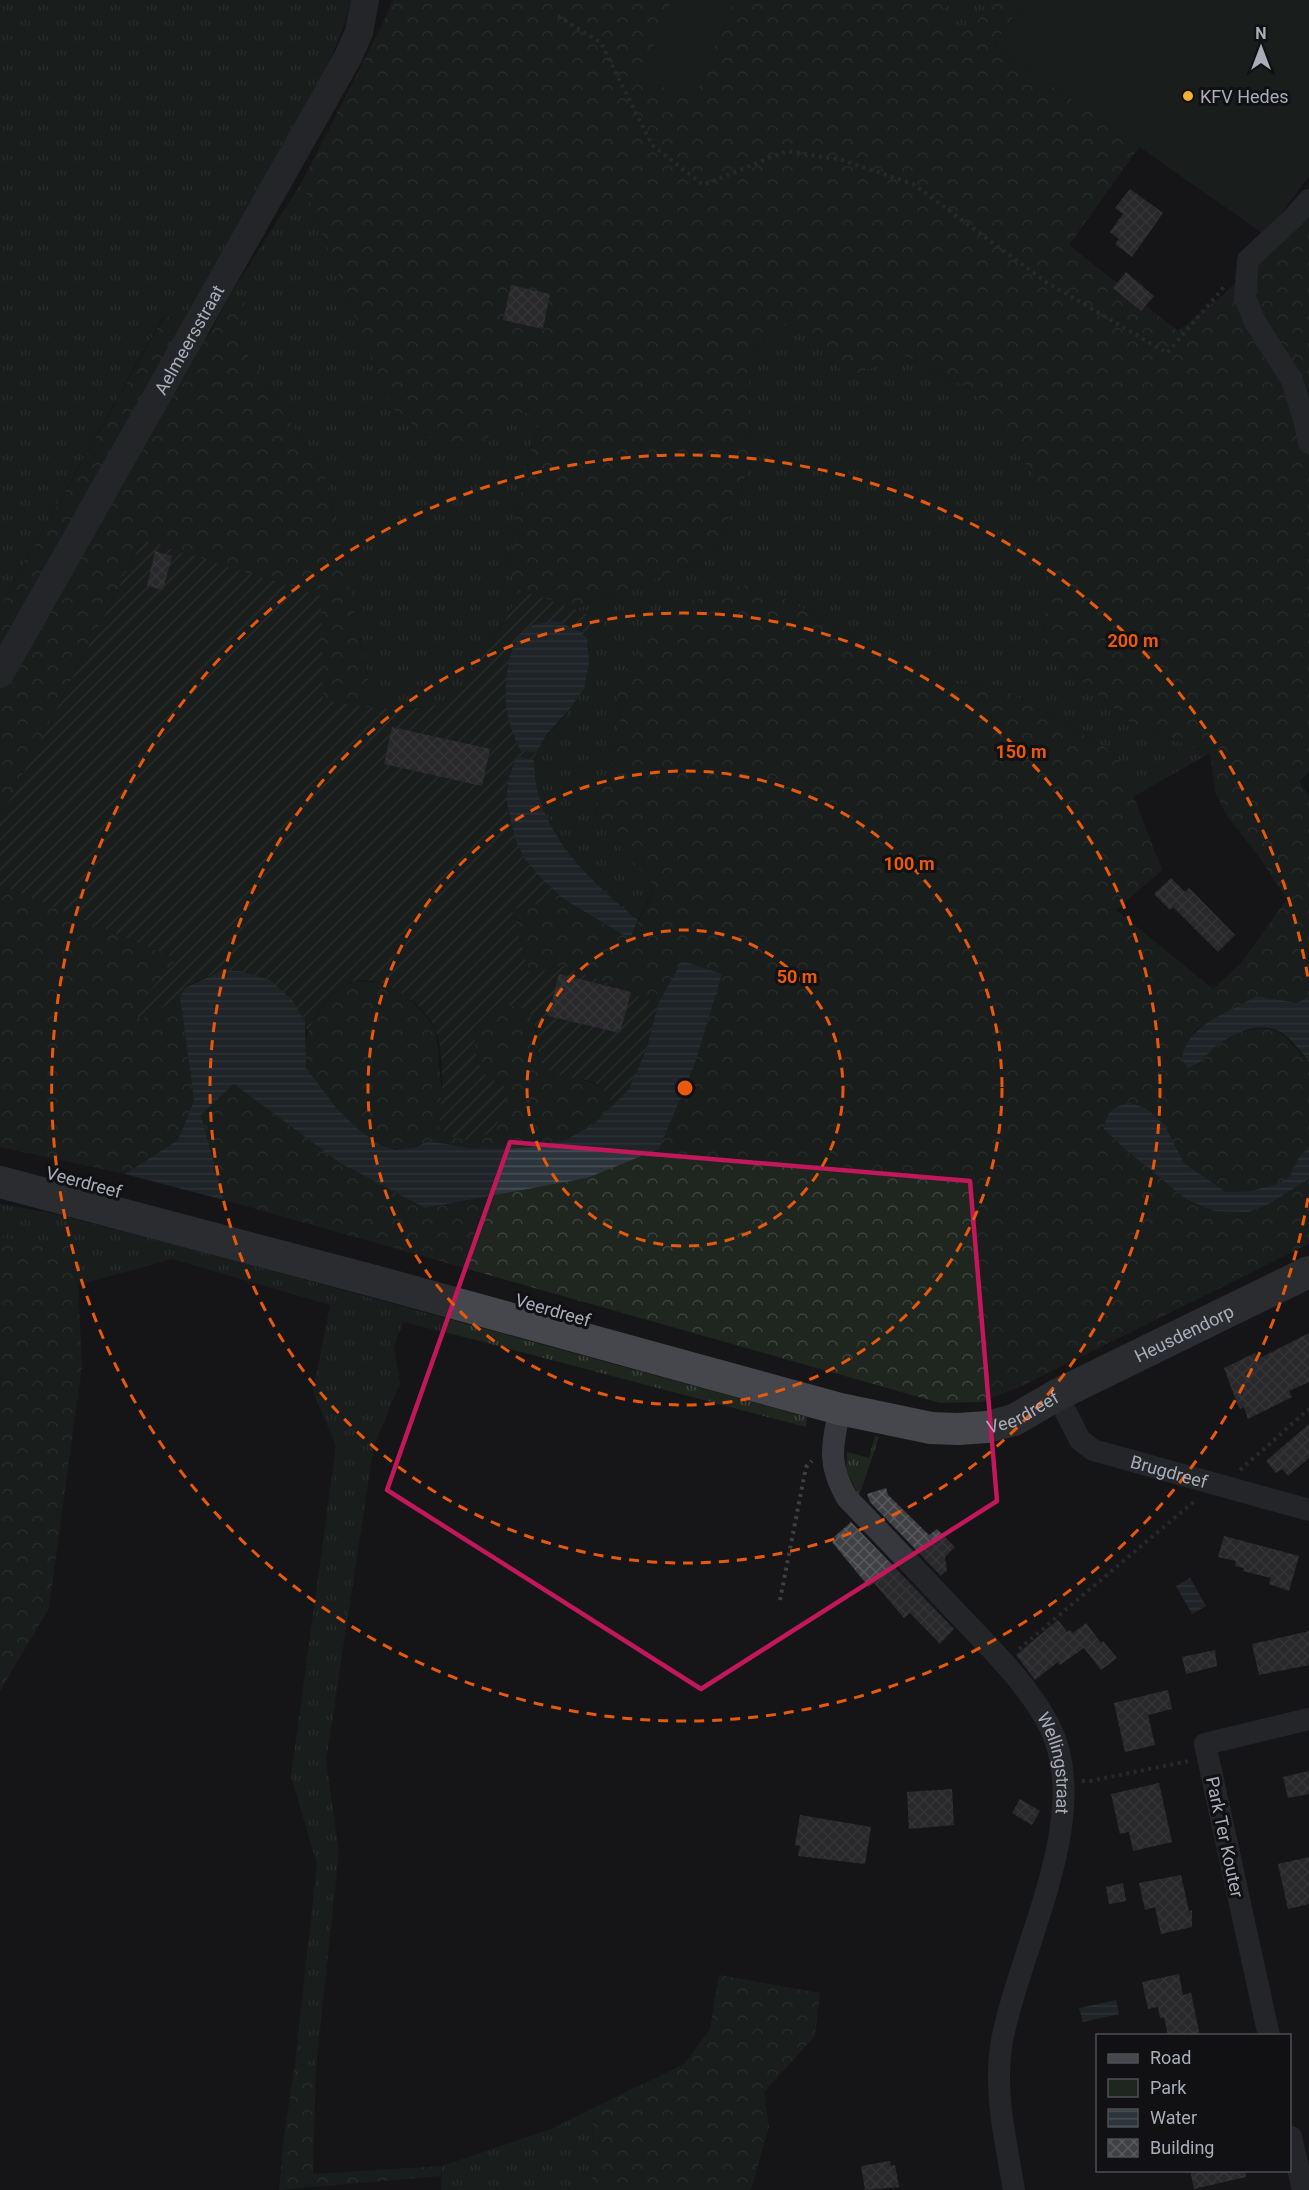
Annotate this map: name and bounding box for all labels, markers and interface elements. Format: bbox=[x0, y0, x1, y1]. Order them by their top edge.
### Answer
north arrow bbox=[1231, 18, 1291, 78]
text: N bbox=[1255, 24, 1267, 43]
place label: KFV Hedes bbox=[1200, 86, 1289, 107]
marker: KFV Hedes bbox=[1181, 89, 1195, 103]
street label: Aelmeersstraat bbox=[149, 281, 228, 398]
text: 200 m bbox=[1107, 630, 1159, 651]
text: 150 m bbox=[995, 741, 1047, 762]
text: 100 m bbox=[883, 853, 935, 874]
text: 50 m bbox=[777, 966, 817, 987]
centre of rings bbox=[675, 1078, 695, 1098]
street label: Veerdreef bbox=[44, 1162, 125, 1202]
street label: Veerdreef bbox=[513, 1289, 594, 1331]
street label: Heusdendorp bbox=[1131, 1300, 1237, 1366]
street label: Veerdreef bbox=[984, 1386, 1063, 1437]
street label: Brugdreef bbox=[1128, 1450, 1211, 1492]
street label: Wellingstraat bbox=[1033, 1708, 1074, 1815]
street label: Park Ter Kouter bbox=[1202, 1775, 1248, 1899]
legend bbox=[1096, 2034, 1291, 2172]
text: Road bbox=[1150, 2047, 1191, 2068]
text: Park bbox=[1150, 2077, 1187, 2098]
text: Water bbox=[1150, 2107, 1197, 2128]
text: Building bbox=[1150, 2137, 1214, 2158]

